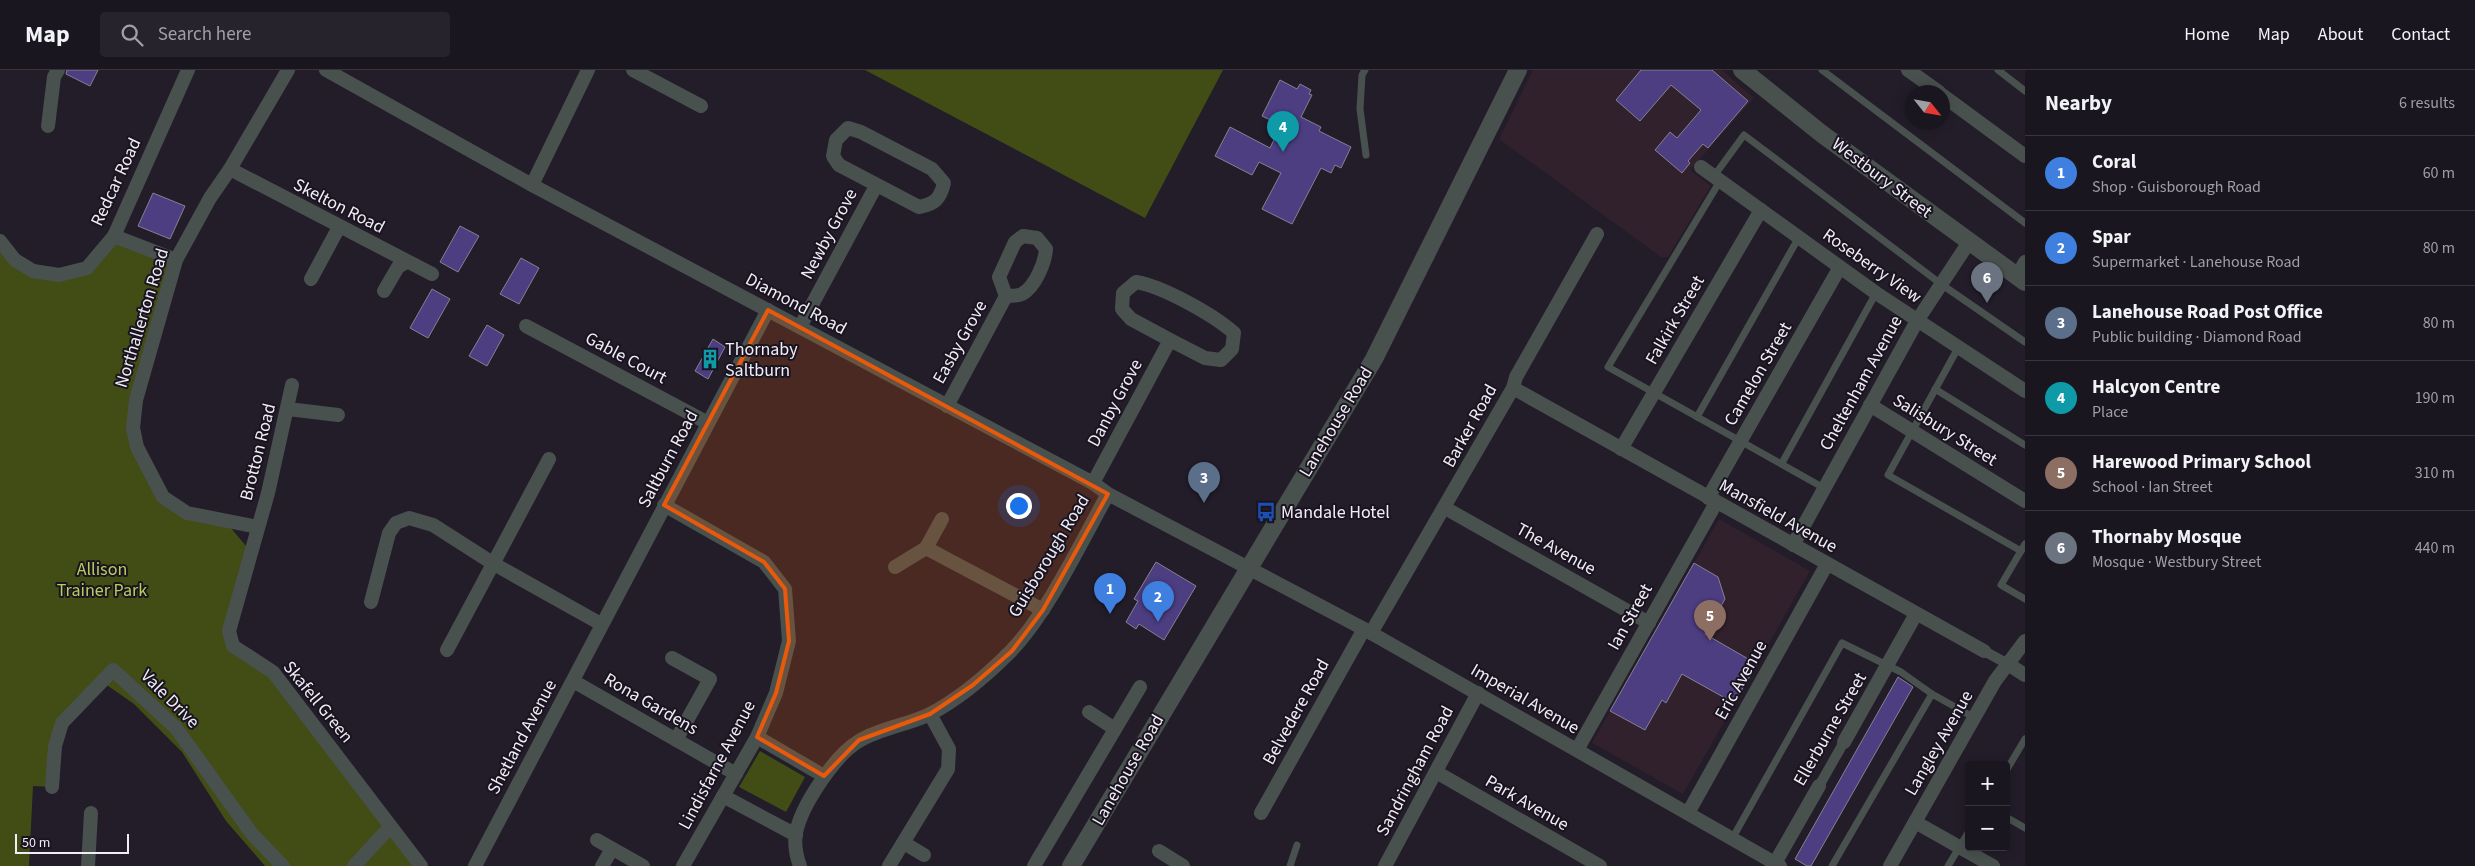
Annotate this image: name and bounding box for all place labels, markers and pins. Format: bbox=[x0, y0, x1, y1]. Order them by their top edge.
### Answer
pin: 4 bbox=[1267, 111, 1299, 152]
pin: 6 bbox=[1971, 262, 2003, 303]
place label: Thornaby Saltburn bbox=[725, 337, 798, 383]
building icon: Thornaby Saltburn bbox=[699, 348, 721, 370]
pin: 3 bbox=[1188, 462, 1220, 503]
place label: Mandale Hotel bbox=[1281, 500, 1390, 525]
bus stop icon: Mandale Hotel bbox=[1255, 501, 1277, 523]
pin: 1 bbox=[1094, 573, 1126, 614]
pin: 2 bbox=[1142, 581, 1174, 622]
pin: 5 bbox=[1694, 600, 1726, 641]

